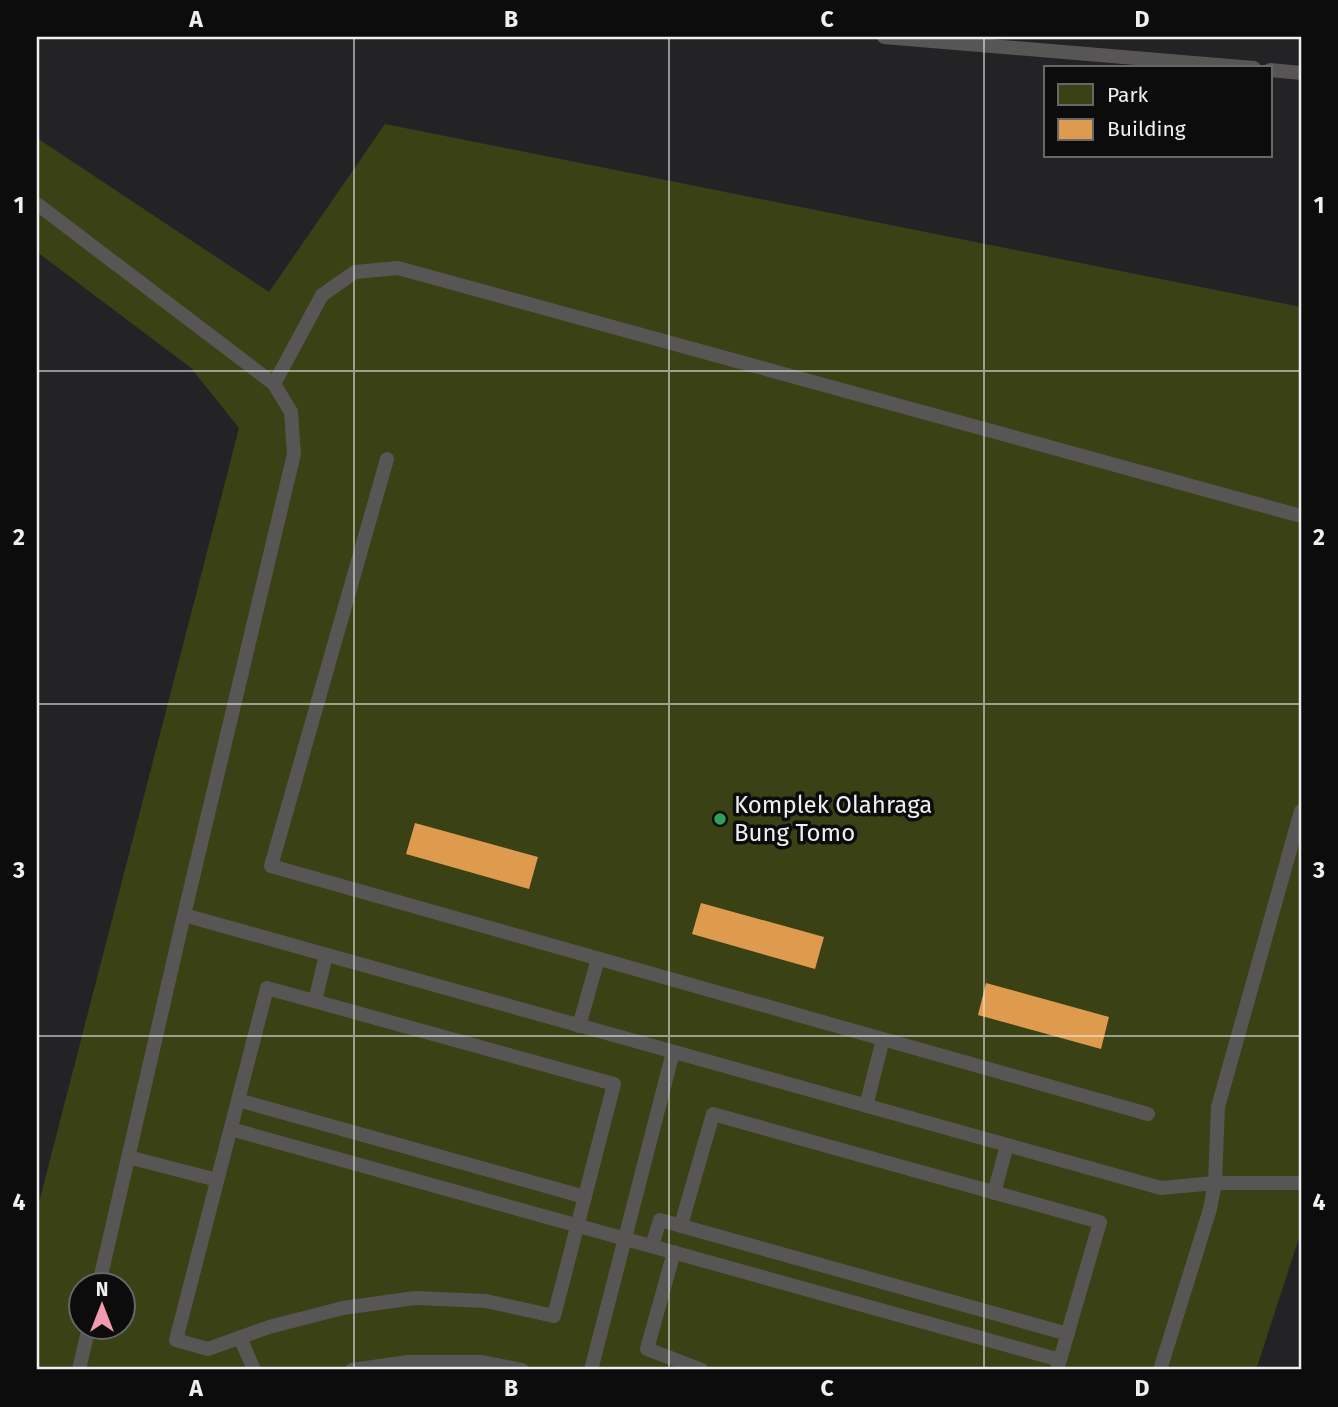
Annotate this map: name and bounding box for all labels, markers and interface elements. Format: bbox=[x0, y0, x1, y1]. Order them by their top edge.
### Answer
text: A bbox=[188, 5, 203, 33]
text: B bbox=[504, 5, 518, 33]
text: C bbox=[820, 5, 834, 33]
text: D bbox=[1135, 5, 1150, 33]
legend bbox=[1044, 66, 1272, 158]
text: Park bbox=[1107, 82, 1149, 108]
text: Building bbox=[1107, 116, 1186, 142]
text: 1 bbox=[14, 191, 24, 219]
text: 1 bbox=[1314, 191, 1324, 219]
text: 2 bbox=[13, 523, 25, 551]
text: 2 bbox=[1313, 523, 1325, 551]
place label: Komplek Olahraga Bung Tomo bbox=[734, 791, 932, 847]
marker: Komplek Olahraga Bung Tomo bbox=[712, 811, 728, 827]
text: 3 bbox=[12, 856, 25, 884]
text: 3 bbox=[1312, 856, 1325, 884]
text: 4 bbox=[13, 1188, 26, 1216]
text: 4 bbox=[1313, 1188, 1326, 1216]
north arrow bbox=[66, 1270, 136, 1340]
text: N bbox=[96, 1278, 108, 1301]
text: A bbox=[188, 1374, 203, 1402]
text: B bbox=[504, 1374, 518, 1402]
text: C bbox=[820, 1374, 834, 1402]
text: D bbox=[1135, 1374, 1150, 1402]

